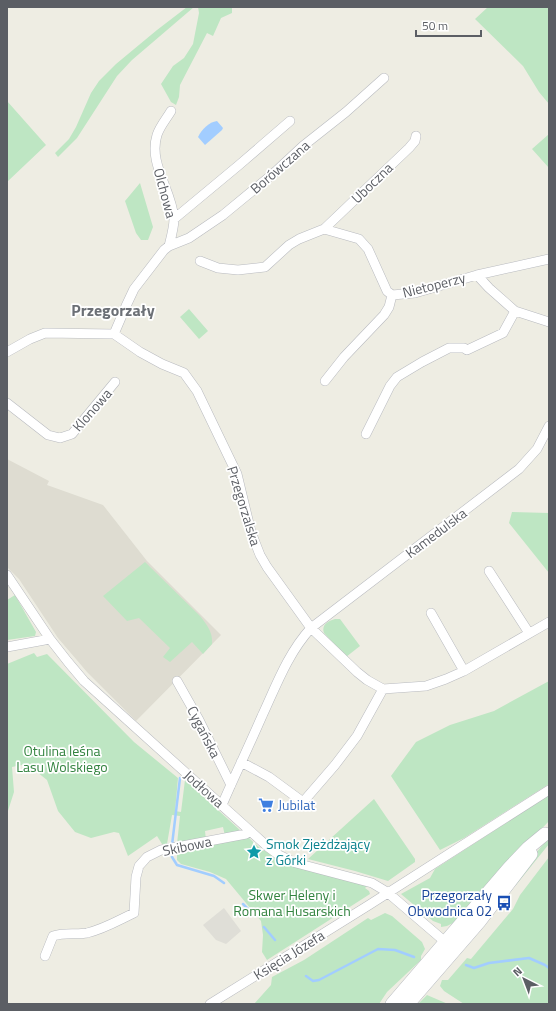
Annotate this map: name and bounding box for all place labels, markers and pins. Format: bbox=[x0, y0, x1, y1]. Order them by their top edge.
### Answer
place label: Jubilat bbox=[278, 794, 315, 815]
supermarket icon: Jubilat bbox=[257, 796, 275, 814]
place label: Smok Zjeżdżający z Górki bbox=[266, 833, 370, 870]
place icon: Smok Zjeżdżający z Górki bbox=[245, 843, 263, 861]
place label: Przegorzały Obwodnica 02 bbox=[408, 884, 492, 921]
bus stop icon: Przegorzały Obwodnica 02 bbox=[495, 894, 513, 912]

